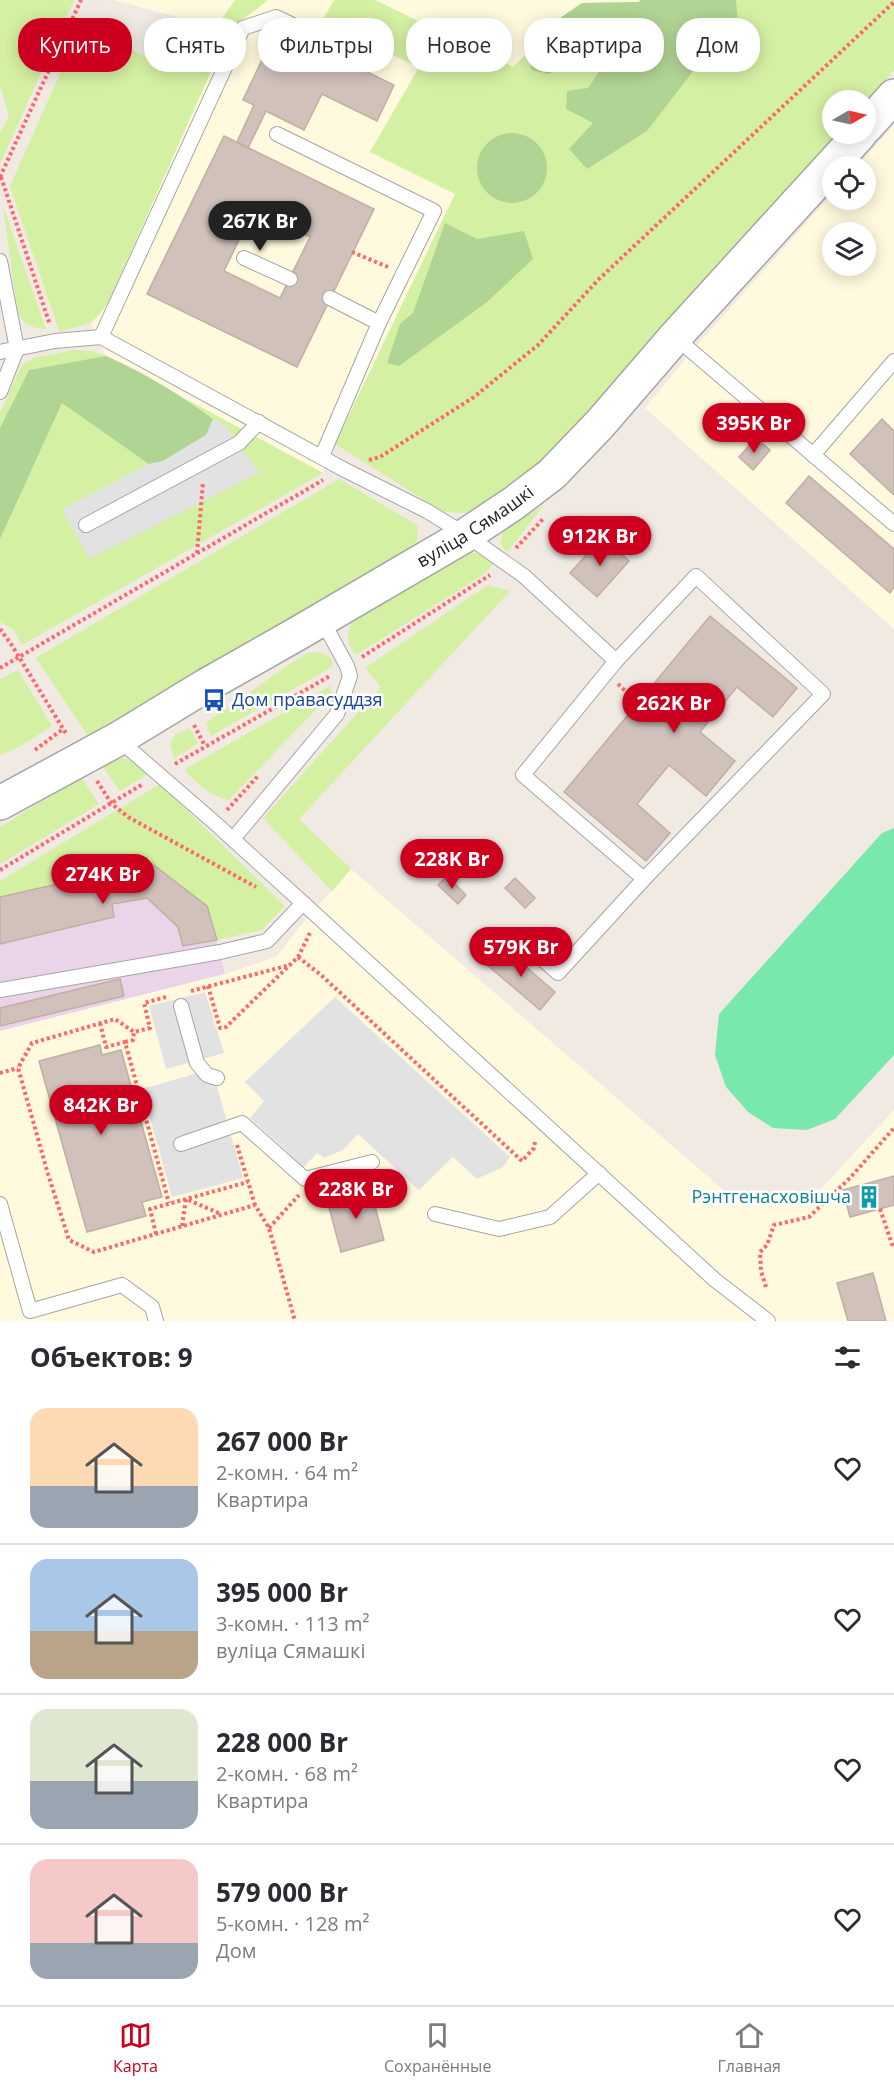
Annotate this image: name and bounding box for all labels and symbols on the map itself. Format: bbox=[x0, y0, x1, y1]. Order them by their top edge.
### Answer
north arrow bbox=[822, 90, 876, 144]
pin: 267K Br bbox=[205, 201, 315, 252]
pin: 395K Br bbox=[699, 403, 809, 454]
street label: вуліца Сямашкі bbox=[412, 479, 538, 572]
pin: 912K Br bbox=[545, 516, 655, 567]
pin: 262K Br bbox=[619, 683, 729, 734]
bus stop icon: Дом правасуддзя bbox=[201, 687, 227, 713]
place label: Дом правасуддзя bbox=[232, 687, 383, 711]
pin: 228K Br bbox=[397, 839, 507, 890]
pin: 274K Br bbox=[48, 854, 158, 905]
pin: 579K Br bbox=[466, 927, 576, 978]
pin: 842K Br bbox=[46, 1085, 156, 1136]
pin: 228K Br bbox=[301, 1169, 411, 1220]
place label: Рэнтгенасховішча bbox=[691, 1184, 851, 1208]
building icon: Рэнтгенасховішча bbox=[856, 1184, 882, 1210]

